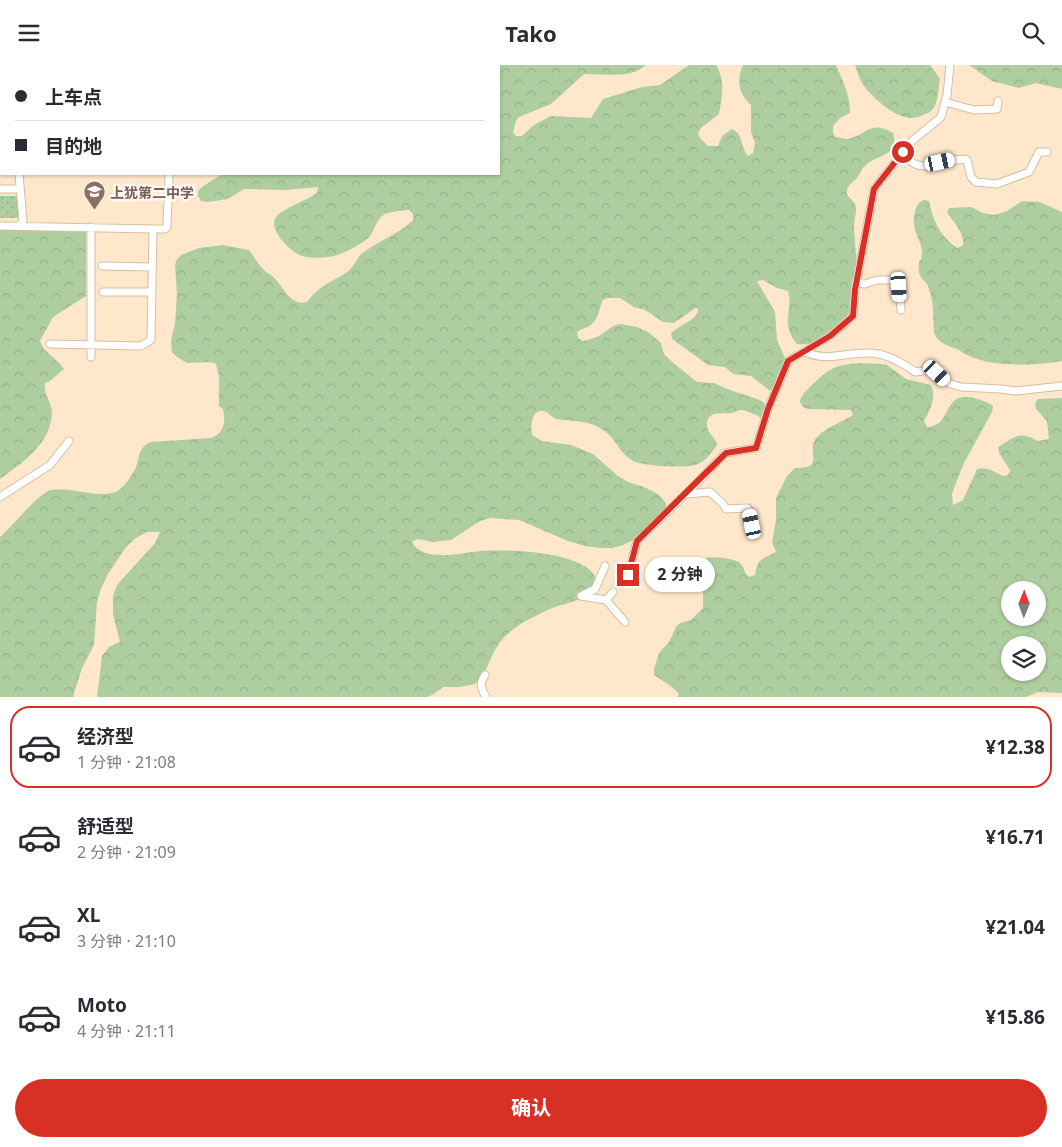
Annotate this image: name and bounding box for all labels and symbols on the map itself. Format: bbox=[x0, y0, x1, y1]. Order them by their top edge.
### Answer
route start bbox=[892, 141, 914, 163]
car bbox=[923, 152, 956, 172]
school or university icon: 上犹第二中学 bbox=[82, 180, 106, 211]
place label: 上犹第二中学 bbox=[110, 183, 194, 202]
car bbox=[890, 272, 907, 302]
car bbox=[920, 357, 953, 389]
car bbox=[741, 508, 762, 540]
callout: 2 分钟 bbox=[646, 557, 716, 593]
route end bbox=[617, 564, 639, 586]
north arrow bbox=[1001, 581, 1046, 626]

